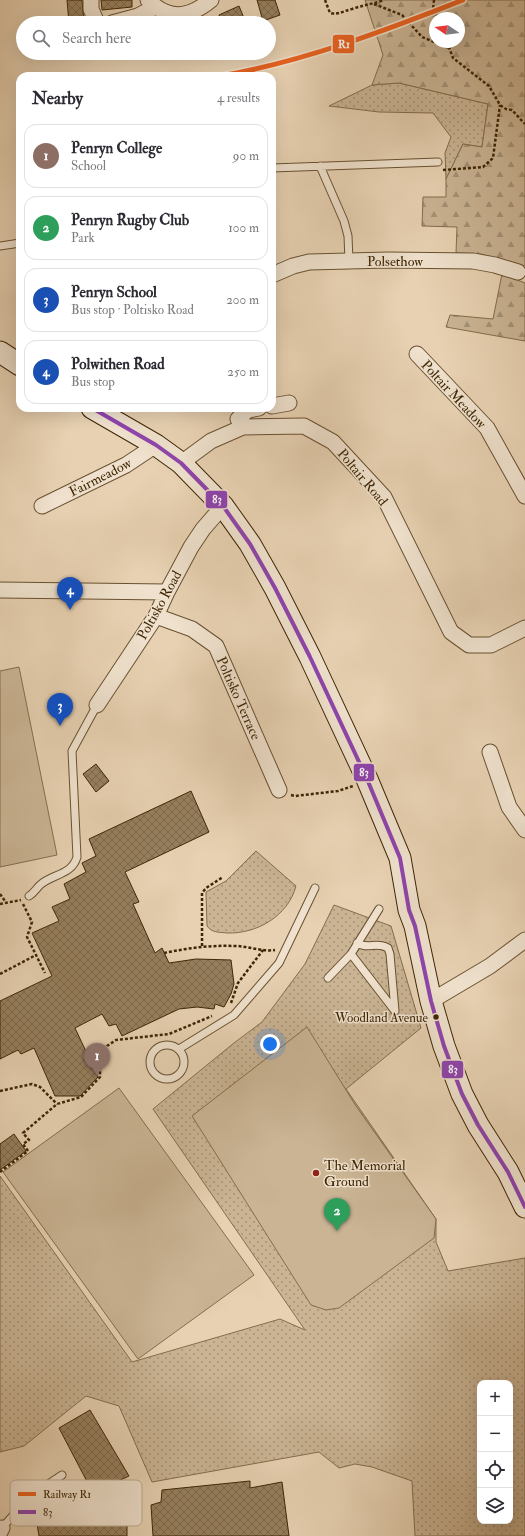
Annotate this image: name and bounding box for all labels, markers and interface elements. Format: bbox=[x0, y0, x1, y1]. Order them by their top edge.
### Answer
north arrow bbox=[429, 12, 465, 48]
search box bbox=[16, 16, 276, 60]
icon: search bbox=[30, 27, 52, 49]
text: Search here bbox=[62, 29, 131, 48]
line badge: R1 bbox=[332, 34, 355, 54]
text: R1 bbox=[338, 38, 350, 51]
text: Nearby bbox=[32, 88, 83, 109]
text: 4 results bbox=[217, 90, 260, 106]
text: Penryn College bbox=[71, 139, 162, 158]
text: 1 bbox=[44, 148, 48, 164]
text: 90 m bbox=[233, 148, 259, 164]
text: School bbox=[71, 158, 106, 174]
text: Penryn Rugby Club bbox=[71, 211, 189, 230]
text: 2 bbox=[43, 220, 49, 236]
text: 100 m bbox=[228, 220, 259, 236]
text: Park bbox=[71, 230, 95, 246]
street label: Polsethow bbox=[367, 253, 423, 270]
text: Penryn School bbox=[71, 283, 157, 302]
text: 3 bbox=[44, 292, 49, 308]
text: 200 m bbox=[226, 292, 259, 308]
text: Bus stop · Poltisko Road bbox=[71, 302, 194, 318]
text: Polwithen Road bbox=[71, 355, 165, 374]
street label: Poltair Meadow bbox=[418, 357, 490, 432]
text: 4 bbox=[42, 364, 50, 380]
text: 250 m bbox=[227, 364, 259, 380]
text: Bus stop bbox=[71, 374, 115, 390]
street label: Poltair Road bbox=[334, 445, 392, 509]
street label: Fairmeadow bbox=[66, 454, 135, 500]
line badge: 83 bbox=[205, 490, 228, 509]
text: 83 bbox=[212, 493, 222, 506]
street label: Poltisko Road bbox=[133, 568, 185, 643]
pin: 4 bbox=[57, 577, 83, 610]
street label: Poltisko Terrace bbox=[213, 654, 265, 743]
pin: 3 bbox=[47, 693, 73, 726]
line badge: 83 bbox=[353, 763, 375, 782]
text: 83 bbox=[359, 766, 369, 779]
place label: Woodland Avenue bbox=[334, 1010, 429, 1026]
marker: Woodland Avenue bbox=[431, 1012, 441, 1022]
your location bbox=[260, 1034, 280, 1054]
pin: 1 bbox=[84, 1043, 110, 1076]
line badge: 83 bbox=[441, 1060, 464, 1079]
text: 83 bbox=[448, 1063, 458, 1076]
place label: The Memorial Ground bbox=[324, 1157, 406, 1190]
marker: The Memorial Ground bbox=[311, 1168, 321, 1178]
pin: 2 bbox=[324, 1198, 350, 1231]
map controls bbox=[477, 1380, 513, 1524]
button: + bbox=[477, 1380, 513, 1416]
button: − bbox=[477, 1416, 513, 1452]
button: locate bbox=[477, 1452, 513, 1488]
legend bbox=[10, 1480, 142, 1526]
text: Railway R1 bbox=[43, 1488, 91, 1502]
button: layers bbox=[477, 1488, 513, 1524]
text: 83 bbox=[43, 1506, 52, 1519]

